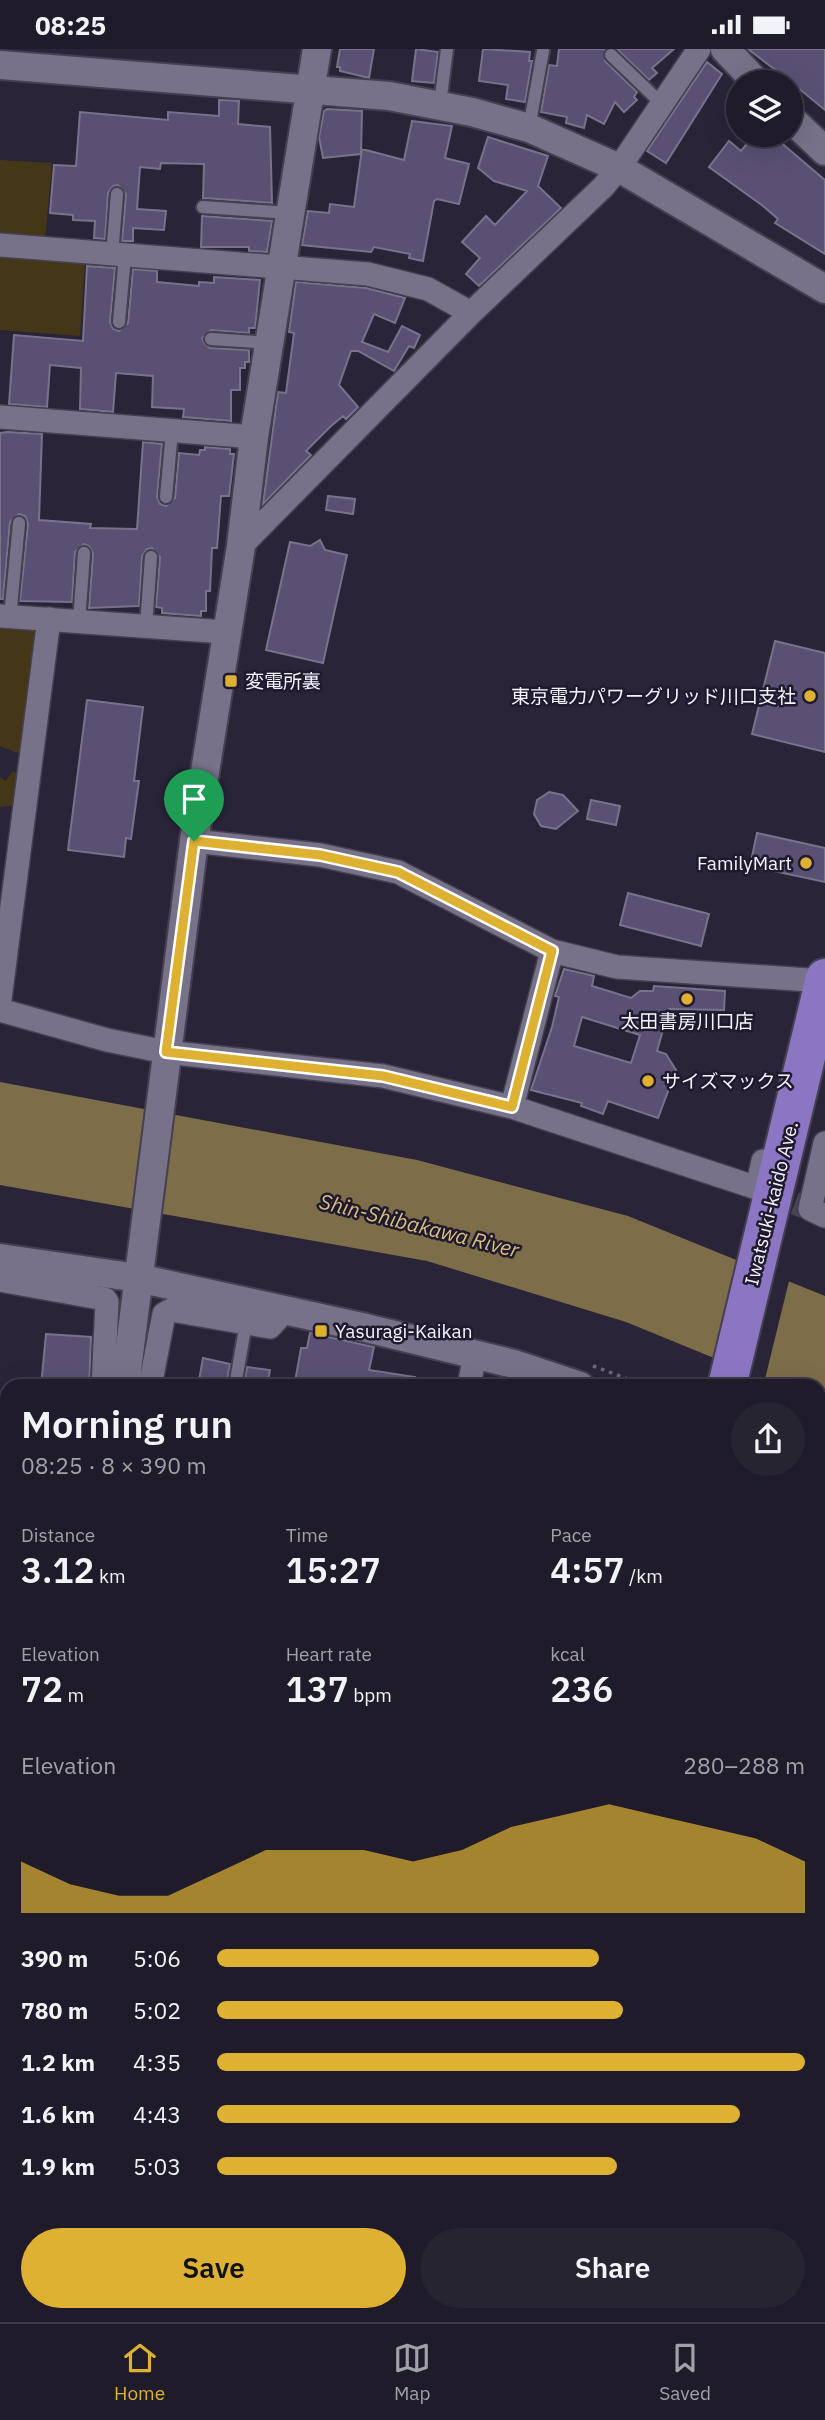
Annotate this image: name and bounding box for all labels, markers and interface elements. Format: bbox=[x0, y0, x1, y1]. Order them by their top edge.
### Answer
text: 08:25 bbox=[35, 8, 106, 42]
map controls bbox=[726, 70, 803, 147]
button: layers bbox=[726, 70, 803, 147]
place label: 変電所裏 bbox=[245, 669, 321, 693]
marker: 変電所裏 bbox=[223, 673, 239, 689]
place label: 東京電力パワーグリッド川口支社 bbox=[511, 684, 796, 708]
marker: 東京電力パワーグリッド川口支社 bbox=[802, 688, 818, 704]
pin bbox=[164, 769, 224, 841]
icon: arrive bbox=[175, 780, 213, 818]
place label: FamilyMart bbox=[697, 851, 792, 875]
marker: FamilyMart bbox=[798, 855, 814, 871]
marker: 太田書房川口店 bbox=[679, 991, 695, 1007]
place label: 太田書房川口店 bbox=[620, 1009, 754, 1033]
place label: サイズマックス bbox=[662, 1069, 794, 1093]
marker: サイズマックス bbox=[640, 1073, 656, 1089]
street label: Iwatsuki-kaido Ave. bbox=[739, 1118, 803, 1288]
water label: Shin-Shibakawa River bbox=[316, 1187, 523, 1264]
place label: Yasuragi-Kaikan bbox=[335, 1319, 472, 1343]
marker: Yasuragi-Kaikan bbox=[313, 1323, 329, 1339]
text: Morning run bbox=[21, 1399, 233, 1448]
button: share bbox=[731, 1402, 805, 1476]
text: 08:25 · 8 × 390 m bbox=[21, 1450, 207, 1480]
text: Distance bbox=[21, 1523, 95, 1547]
text: Time bbox=[286, 1523, 328, 1547]
text: Pace bbox=[550, 1523, 592, 1547]
text: 3.12 bbox=[21, 1547, 94, 1593]
text: 15:27 bbox=[286, 1547, 381, 1593]
text: 4:57 bbox=[550, 1547, 625, 1593]
text: km bbox=[94, 1564, 126, 1588]
text: /km bbox=[625, 1564, 663, 1588]
text: Elevation bbox=[21, 1642, 100, 1666]
text: Heart rate bbox=[286, 1642, 372, 1666]
text: kcal bbox=[550, 1642, 585, 1666]
text: 72 bbox=[21, 1666, 63, 1712]
text: 137 bbox=[286, 1666, 349, 1712]
text: 236 bbox=[550, 1666, 613, 1712]
text: m bbox=[63, 1683, 84, 1707]
text: bpm bbox=[349, 1683, 392, 1707]
text: Elevation bbox=[21, 1750, 116, 1780]
text: 280–288 m bbox=[683, 1750, 805, 1780]
text: 390 m bbox=[21, 1943, 88, 1973]
text: 5:06 bbox=[133, 1943, 181, 1973]
text: 780 m bbox=[21, 1995, 88, 2025]
text: 5:02 bbox=[133, 1995, 181, 2025]
text: 1.2 km bbox=[21, 2047, 95, 2077]
text: 4:35 bbox=[133, 2047, 181, 2077]
text: 1.6 km bbox=[21, 2099, 95, 2129]
text: 4:43 bbox=[133, 2099, 181, 2129]
text: 1.9 km bbox=[21, 2151, 95, 2181]
text: 5:03 bbox=[133, 2151, 181, 2181]
button: Save bbox=[21, 2228, 406, 2308]
button: Share bbox=[420, 2228, 805, 2308]
tab: Home bbox=[114, 2339, 165, 2405]
tab: Map bbox=[393, 2339, 431, 2405]
tab: Saved bbox=[659, 2339, 711, 2405]

